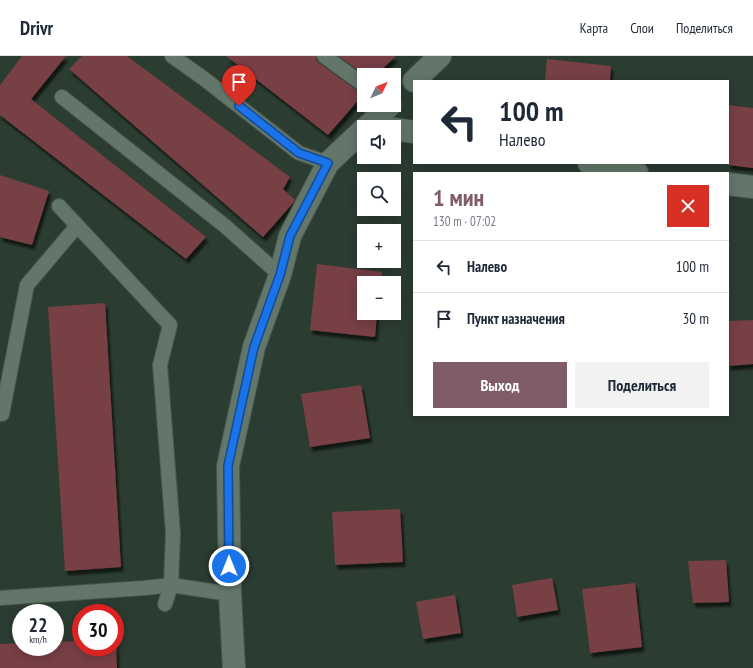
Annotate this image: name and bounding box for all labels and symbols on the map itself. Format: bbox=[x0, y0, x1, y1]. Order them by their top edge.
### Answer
pin bbox=[222, 65, 256, 106]
north arrow bbox=[357, 68, 401, 112]
position arrow bbox=[208, 545, 250, 587]
speed limit sign: 30 bbox=[72, 604, 124, 656]

